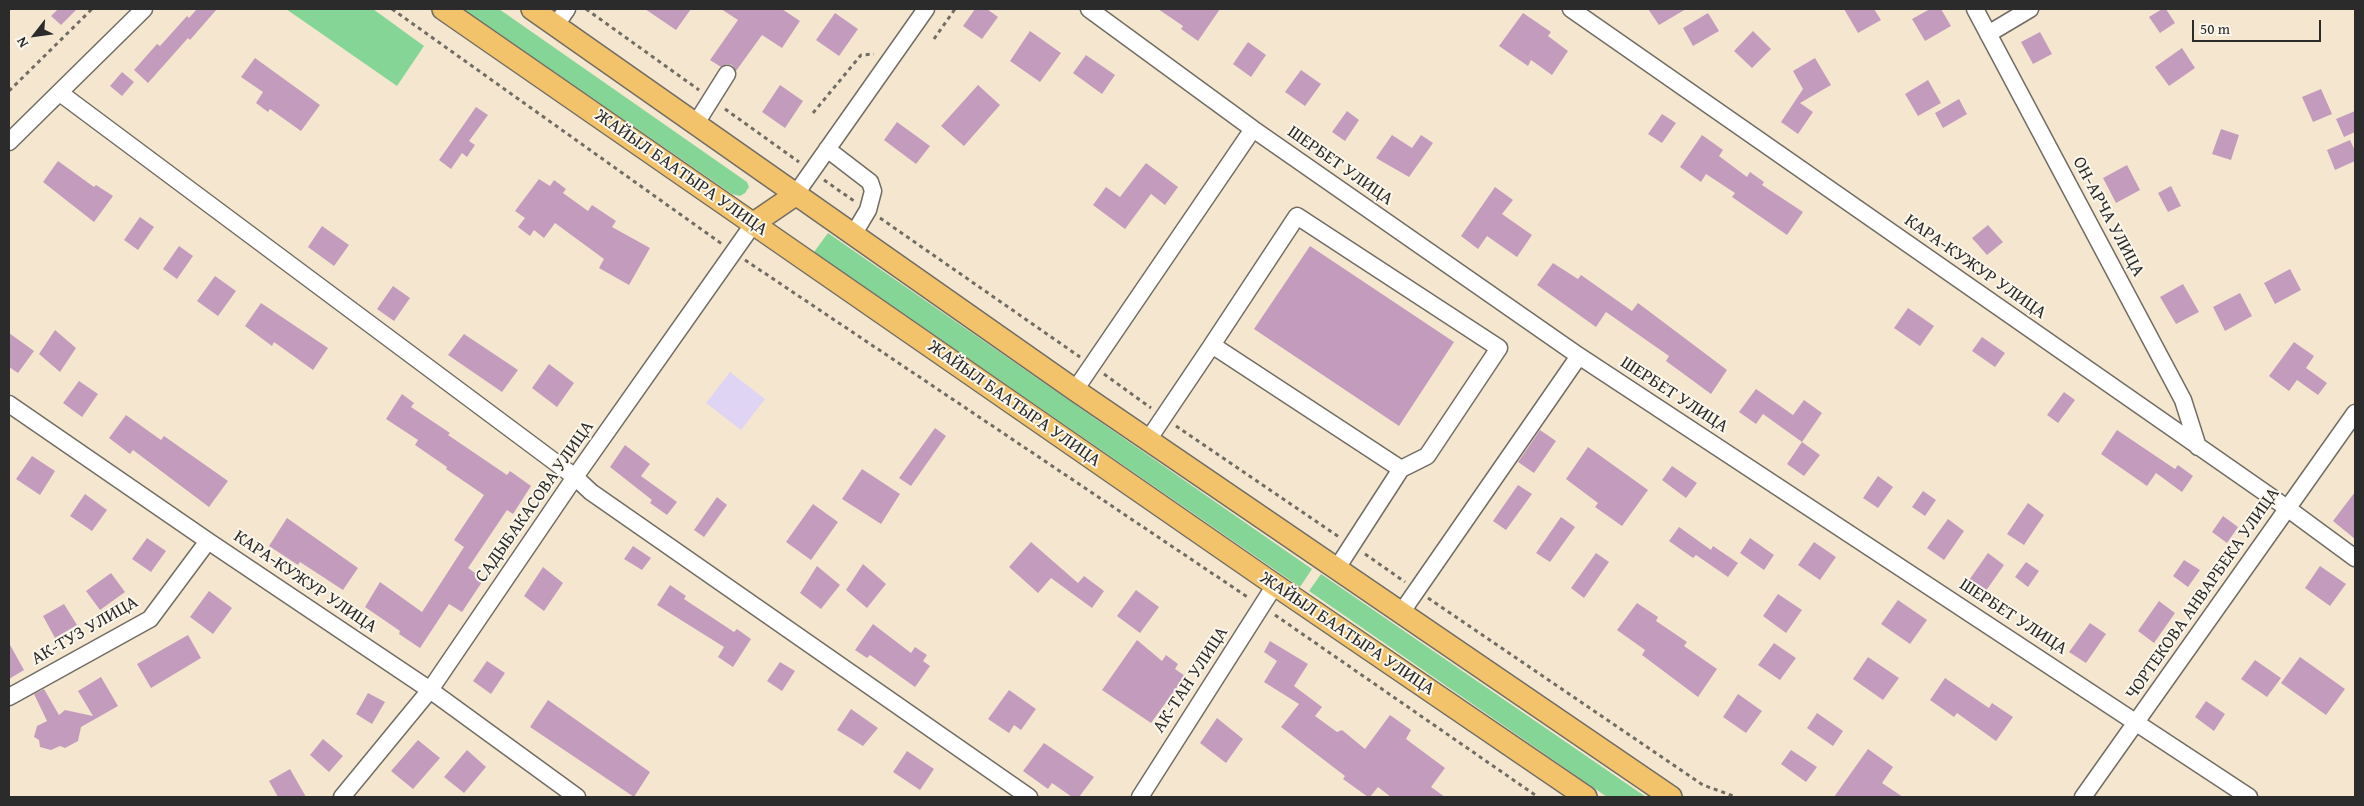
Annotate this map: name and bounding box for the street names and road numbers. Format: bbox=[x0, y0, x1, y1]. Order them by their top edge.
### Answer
street label: ЖАЙЫЛ БААТЫРА УЛИЦА bbox=[590, 105, 772, 241]
street label: ШЕРБЕТ УЛИЦА bbox=[1283, 122, 1397, 210]
street label: ОН-АРЧА УЛИЦА bbox=[2067, 153, 2149, 281]
street label: КАРА-КУЖУР УЛИЦА bbox=[1900, 210, 2050, 324]
street label: ЖАЙЫЛ БААТЫРА УЛИЦА bbox=[923, 336, 1105, 472]
street label: ШЕРБЕТ УЛИЦА bbox=[1616, 352, 1732, 438]
street label: САДЫБАКАСОВА УЛИЦА bbox=[471, 417, 599, 587]
street label: ЧОРТЕКОВА АНВАРБЕКА УЛИЦА bbox=[2121, 484, 2285, 704]
street label: КАРА-КУЖУР УЛИЦА bbox=[229, 526, 381, 638]
street label: ЖАЙЫЛ БААТЫРА УЛИЦА bbox=[1256, 567, 1438, 701]
street label: ШЕРБЕТ УЛИЦА bbox=[1955, 574, 2071, 660]
street label: АК-ТУЗ УЛИЦА bbox=[28, 592, 142, 670]
street label: АК-ТАН УЛИЦА bbox=[1149, 623, 1233, 737]

